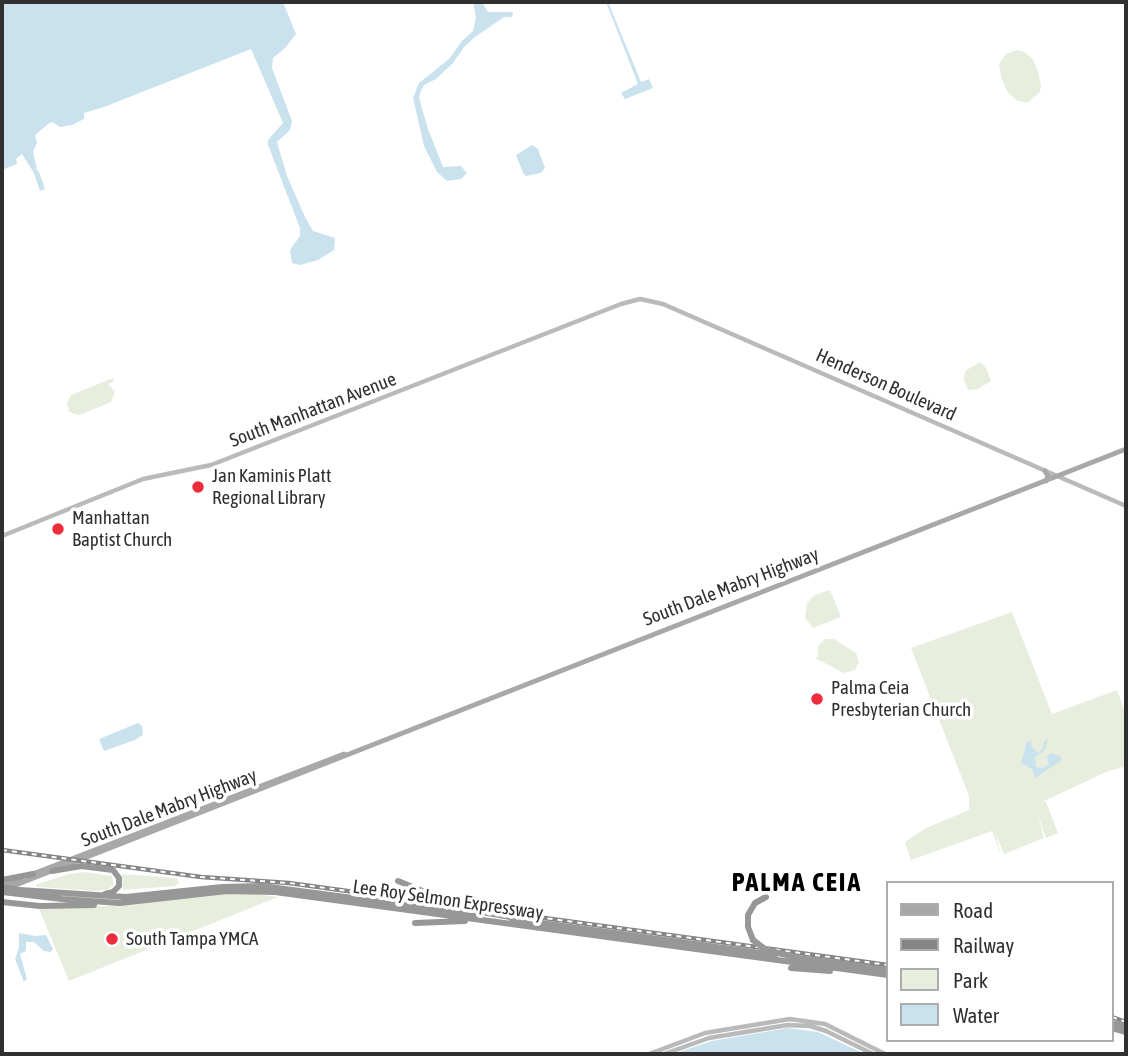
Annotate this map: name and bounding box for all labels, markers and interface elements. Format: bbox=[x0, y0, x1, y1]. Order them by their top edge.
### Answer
street label: Henderson Boulevard bbox=[812, 344, 960, 426]
street label: South Manhattan Avenue bbox=[227, 368, 399, 452]
place label: Jan Kaminis Platt Regional Library bbox=[212, 465, 332, 509]
marker: Jan Kaminis Platt Regional Library bbox=[190, 479, 206, 495]
place label: Manhattan Baptist Church bbox=[72, 507, 172, 551]
marker: Manhattan Baptist Church bbox=[50, 521, 66, 537]
street label: South Dale Mabry Highway bbox=[640, 543, 822, 631]
place label: Palma Ceia Presbyterian Church bbox=[831, 677, 971, 721]
marker: Palma Ceia Presbyterian Church bbox=[809, 691, 825, 707]
street label: South Dale Mabry Highway bbox=[78, 764, 260, 852]
district label: PALMA CEIA bbox=[733, 867, 861, 899]
street label: Lee Roy Selmon Expressway bbox=[351, 875, 545, 925]
legend bbox=[886, 881, 1114, 1042]
text: Road bbox=[953, 898, 993, 922]
place label: South Tampa YMCA bbox=[126, 928, 258, 950]
marker: South Tampa YMCA bbox=[104, 931, 120, 947]
text: Railway bbox=[953, 933, 1014, 957]
text: Park bbox=[953, 968, 988, 992]
text: Water bbox=[953, 1003, 999, 1027]

